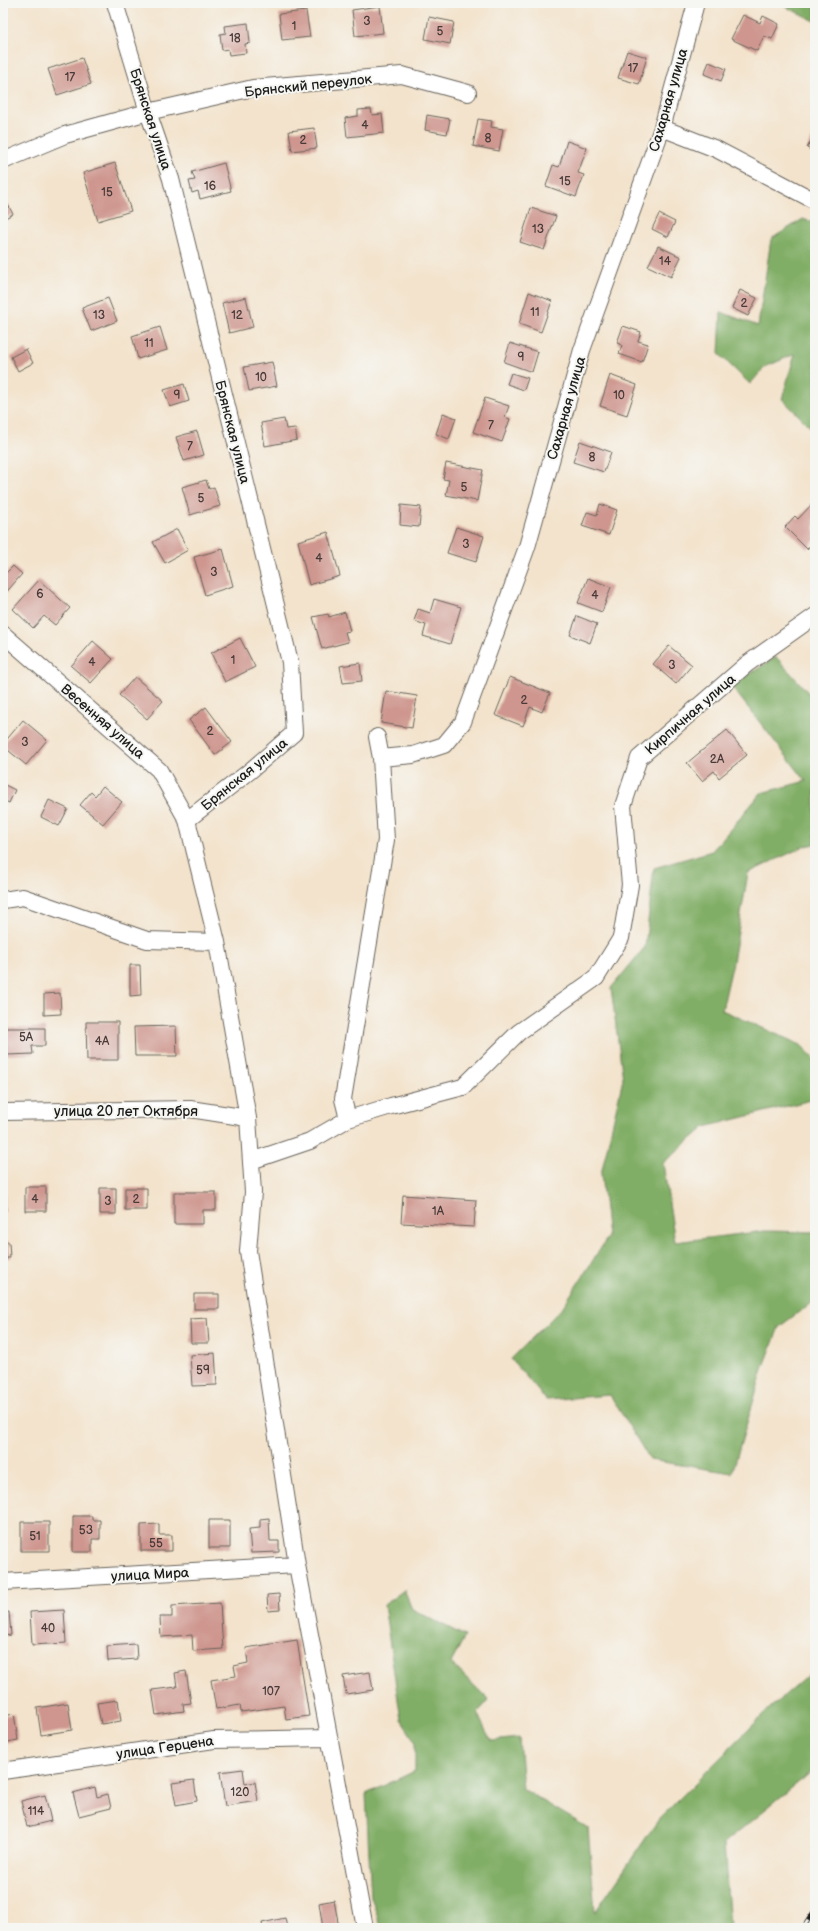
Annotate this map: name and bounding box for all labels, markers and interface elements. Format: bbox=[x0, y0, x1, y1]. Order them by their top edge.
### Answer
house number: 3 bbox=[363, 14, 371, 29]
house number: 1 bbox=[292, 19, 296, 34]
house number: 5 bbox=[437, 24, 444, 39]
house number: 18 bbox=[229, 31, 241, 46]
street label: Сахарная улица bbox=[646, 46, 692, 154]
house number: 17 bbox=[628, 61, 638, 76]
street label: Брянская улица bbox=[126, 66, 175, 173]
house number: 17 bbox=[65, 70, 75, 85]
street label: Брянский переулок bbox=[244, 70, 373, 101]
house number: 4 bbox=[361, 118, 369, 133]
house number: 8 bbox=[485, 131, 492, 146]
house number: 2 bbox=[299, 133, 307, 148]
house number: 15 bbox=[559, 174, 571, 189]
house number: 16 bbox=[204, 179, 216, 194]
house number: 15 bbox=[101, 185, 113, 200]
house number: 13 bbox=[532, 222, 544, 237]
house number: 14 bbox=[659, 254, 672, 269]
house number: 2 bbox=[740, 296, 748, 311]
house number: 11 bbox=[530, 305, 540, 320]
house number: 13 bbox=[93, 308, 105, 323]
house number: 12 bbox=[231, 308, 243, 323]
house number: 11 bbox=[144, 336, 154, 351]
house number: 9 bbox=[518, 350, 525, 365]
street label: Сахарная улица bbox=[544, 354, 590, 462]
house number: 10 bbox=[255, 370, 267, 385]
street label: Брянская улица bbox=[211, 379, 254, 486]
house number: 9 bbox=[174, 388, 181, 403]
house number: 10 bbox=[613, 388, 625, 403]
house number: 7 bbox=[488, 418, 494, 433]
house number: 7 bbox=[187, 439, 193, 454]
house number: 8 bbox=[589, 450, 596, 465]
house number: 5 bbox=[461, 480, 468, 495]
house number: 5 bbox=[198, 491, 205, 506]
house number: 3 bbox=[462, 537, 470, 552]
house number: 4 bbox=[315, 551, 323, 566]
house number: 3 bbox=[210, 565, 218, 580]
house number: 6 bbox=[36, 587, 44, 602]
house number: 4 bbox=[591, 588, 599, 603]
house number: 1 bbox=[231, 653, 235, 668]
house number: 4 bbox=[88, 655, 96, 670]
house number: 3 bbox=[668, 658, 676, 673]
street label: Кирпичная улица bbox=[642, 670, 740, 758]
street label: Весенняя улица bbox=[57, 680, 149, 763]
house number: 2 bbox=[520, 693, 528, 708]
house number: 2 bbox=[206, 724, 214, 739]
street label: Брянская улица bbox=[198, 734, 291, 814]
house number: 3 bbox=[21, 735, 29, 750]
house number: 2А bbox=[710, 752, 725, 767]
house number: 5А bbox=[19, 1030, 34, 1045]
house number: 4А bbox=[95, 1034, 110, 1049]
street label: улица 20 лет Октября bbox=[54, 1103, 198, 1120]
house number: 4 bbox=[31, 1192, 39, 1207]
house number: 2 bbox=[132, 1192, 140, 1207]
house number: 3 bbox=[104, 1194, 112, 1209]
house number: 1А bbox=[432, 1204, 445, 1219]
house number: 59 bbox=[196, 1363, 210, 1378]
house number: 53 bbox=[79, 1523, 93, 1538]
house number: 51 bbox=[29, 1529, 41, 1544]
house number: 55 bbox=[149, 1536, 163, 1551]
street label: улица Мира bbox=[111, 1564, 190, 1585]
house number: 40 bbox=[41, 1621, 55, 1636]
house number: 107 bbox=[262, 1684, 280, 1699]
street label: улица Герцена bbox=[115, 1732, 216, 1763]
house number: 120 bbox=[231, 1785, 249, 1800]
house number: 114 bbox=[28, 1804, 45, 1819]

